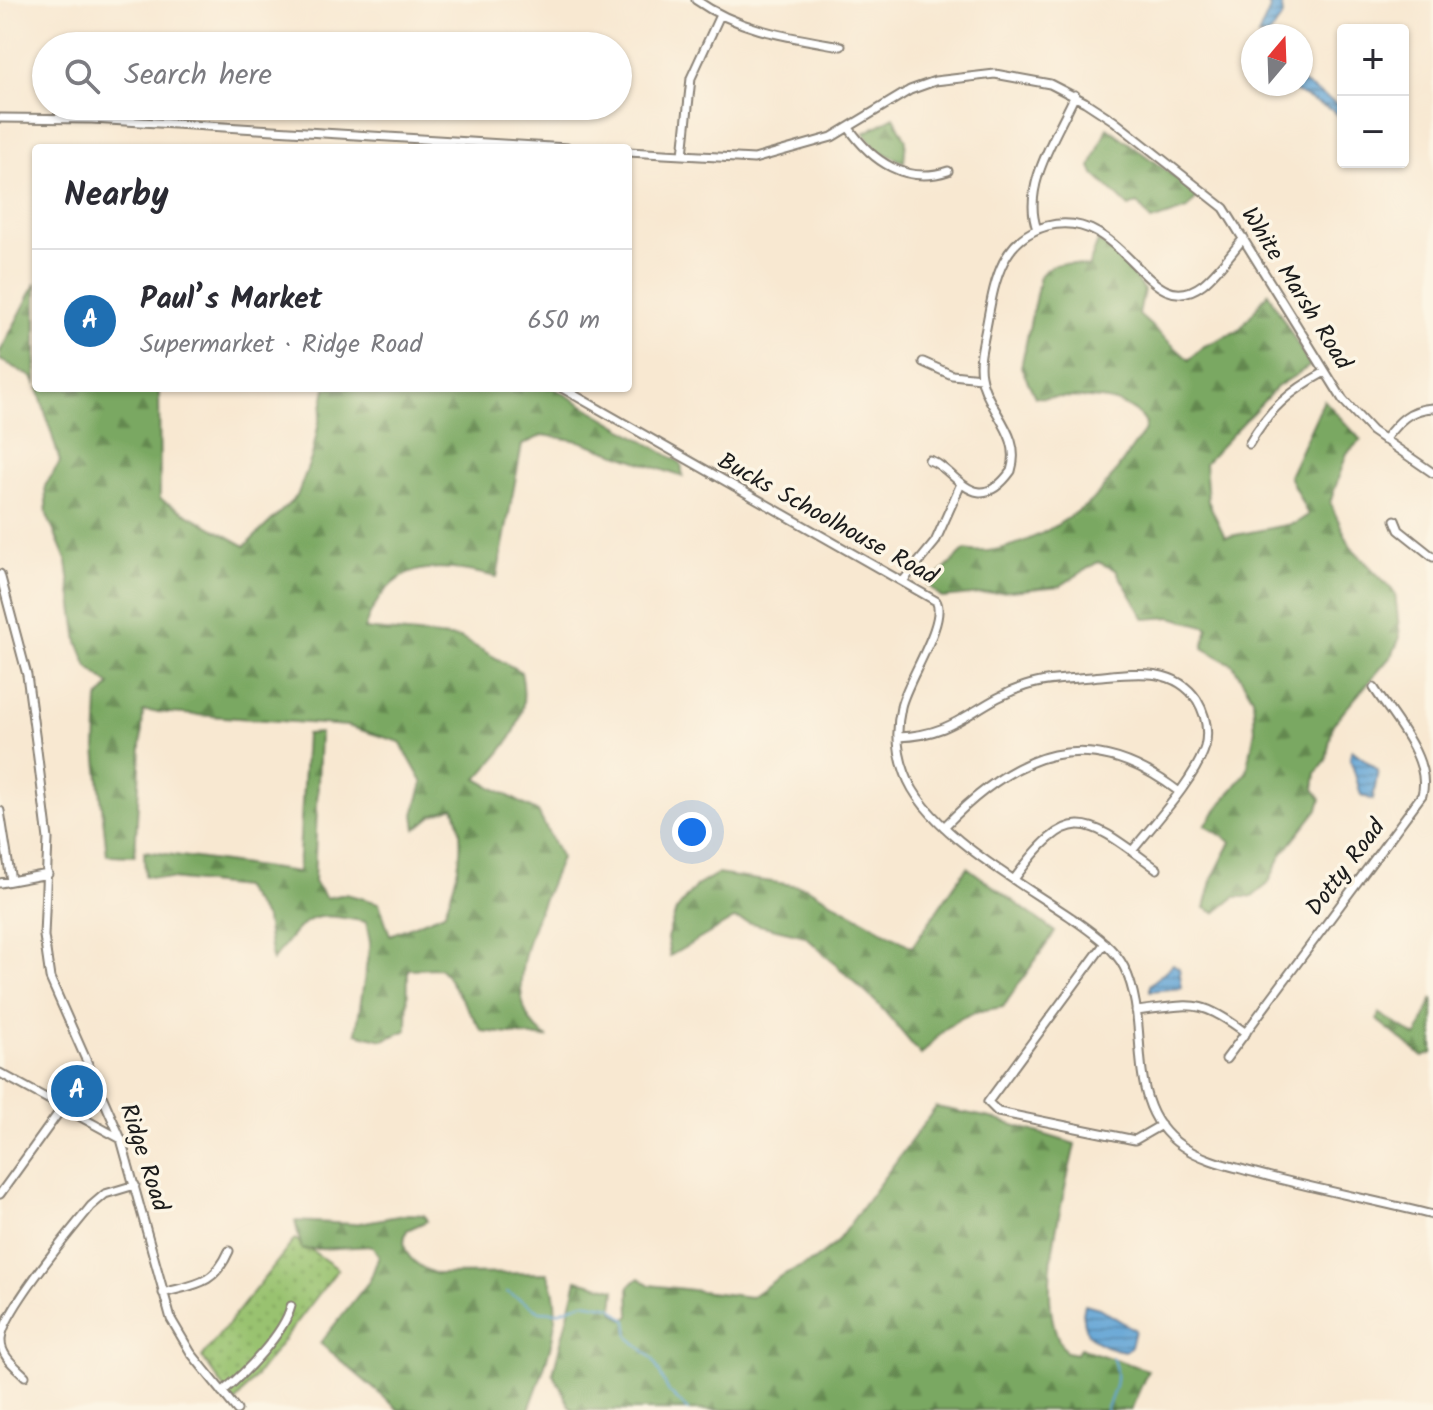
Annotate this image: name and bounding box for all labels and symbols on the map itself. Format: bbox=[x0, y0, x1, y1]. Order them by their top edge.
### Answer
north arrow bbox=[1241, 24, 1313, 96]
street label: White Marsh Road bbox=[1230, 200, 1362, 379]
street label: Bucks Schoolhouse Road bbox=[710, 442, 945, 597]
street label: Dotty Road bbox=[1296, 810, 1397, 925]
your location bbox=[672, 812, 712, 852]
pin: A bbox=[51, 1061, 103, 1121]
street label: Ridge Road bbox=[108, 1098, 180, 1218]

